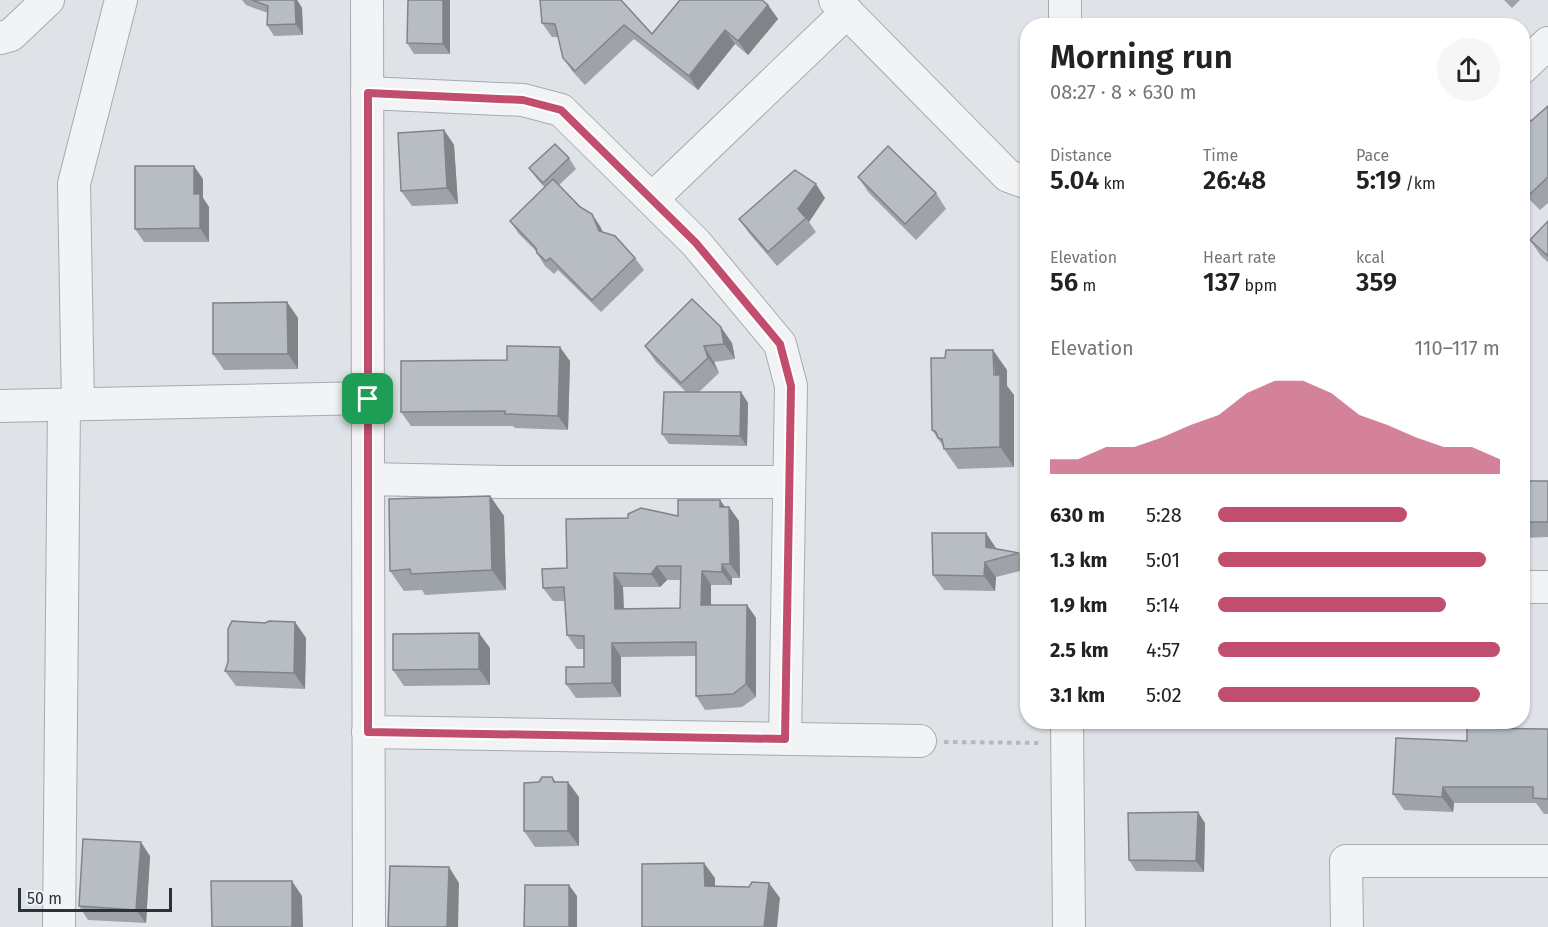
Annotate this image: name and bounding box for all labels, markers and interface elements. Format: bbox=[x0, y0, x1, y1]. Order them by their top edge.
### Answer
text: Morning run bbox=[1050, 37, 1233, 77]
button: share bbox=[1437, 38, 1500, 101]
text: 08:27 · 8 × 630 m bbox=[1050, 80, 1197, 104]
text: Distance bbox=[1050, 146, 1112, 165]
text: Time bbox=[1203, 146, 1238, 165]
text: Pace bbox=[1356, 146, 1389, 165]
text: 5.04 bbox=[1050, 165, 1099, 196]
text: 26:48 bbox=[1203, 165, 1266, 196]
text: 5:19 bbox=[1356, 165, 1401, 196]
text: km bbox=[1099, 174, 1125, 193]
text: /km bbox=[1401, 174, 1436, 193]
text: Elevation bbox=[1050, 248, 1117, 267]
text: Heart rate bbox=[1203, 248, 1276, 267]
text: kcal bbox=[1356, 248, 1385, 267]
text: 56 bbox=[1050, 267, 1078, 298]
text: 137 bbox=[1203, 267, 1240, 298]
text: 359 bbox=[1356, 267, 1397, 298]
text: m bbox=[1078, 276, 1096, 295]
text: bpm bbox=[1240, 276, 1277, 295]
text: Elevation bbox=[1050, 336, 1134, 360]
text: 110–117 m bbox=[1414, 336, 1500, 360]
pin bbox=[342, 373, 393, 424]
icon: arrive bbox=[351, 382, 384, 415]
text: 630 m bbox=[1050, 503, 1105, 527]
text: 5:28 bbox=[1146, 503, 1182, 527]
text: 1.3 km bbox=[1050, 548, 1107, 572]
text: 5:01 bbox=[1146, 548, 1180, 572]
text: 1.9 km bbox=[1050, 593, 1108, 617]
text: 5:14 bbox=[1146, 593, 1179, 617]
text: 2.5 km bbox=[1050, 638, 1109, 662]
text: 4:57 bbox=[1146, 638, 1180, 662]
text: 3.1 km bbox=[1050, 683, 1105, 707]
text: 5:02 bbox=[1146, 683, 1182, 707]
scale bar bbox=[18, 885, 172, 912]
text: 50 m bbox=[27, 889, 62, 908]

